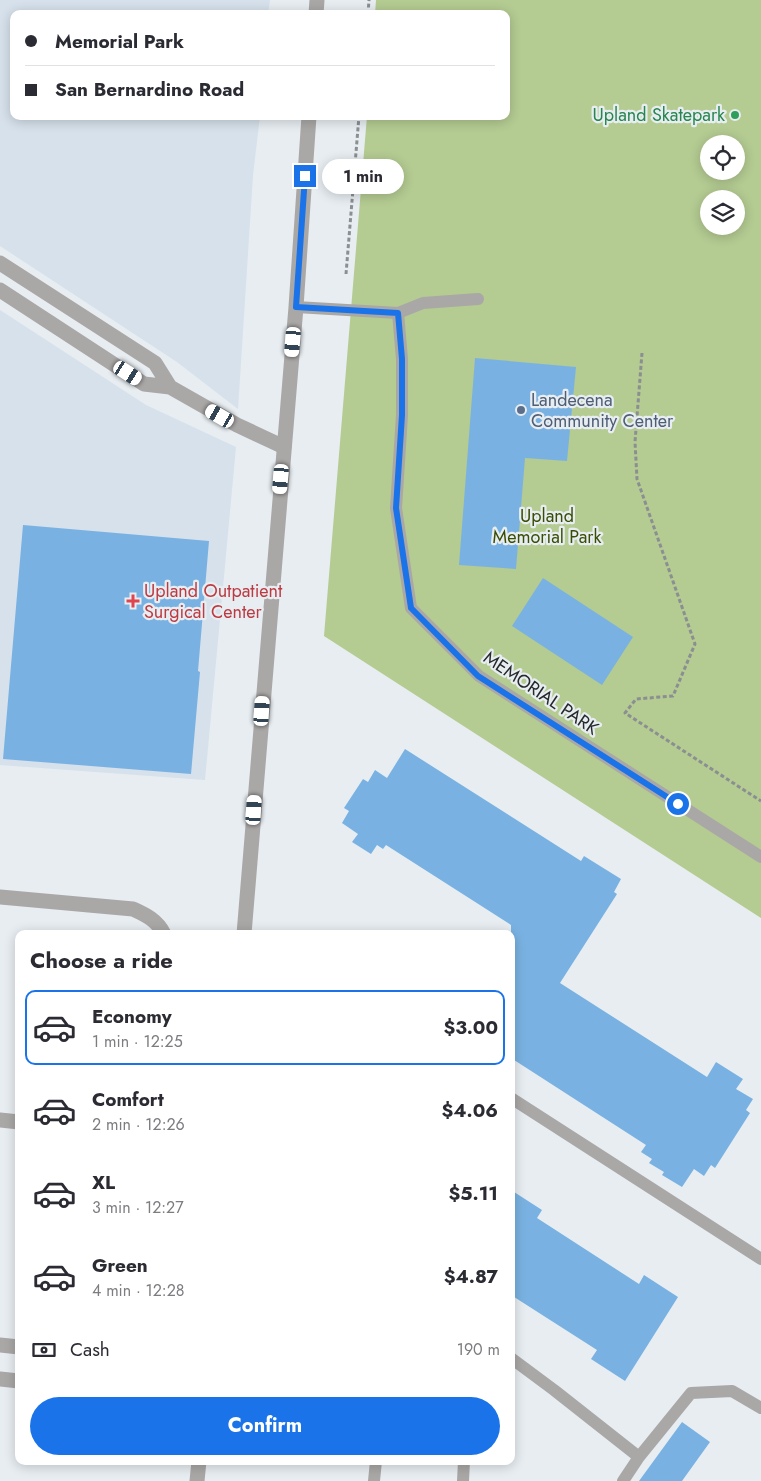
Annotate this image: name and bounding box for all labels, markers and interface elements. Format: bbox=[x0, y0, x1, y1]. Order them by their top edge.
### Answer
text: Memorial Park bbox=[55, 28, 184, 55]
text: San Bernardino Road bbox=[55, 76, 244, 103]
place label: Upland Skatepark bbox=[593, 102, 725, 128]
marker: Upland Skatepark bbox=[729, 109, 741, 121]
map controls bbox=[700, 135, 745, 235]
button: locate bbox=[700, 135, 745, 180]
callout: 1 min bbox=[322, 158, 405, 194]
route end bbox=[294, 165, 316, 187]
text: 1 min bbox=[343, 165, 383, 188]
button: layers bbox=[700, 190, 745, 235]
car bbox=[284, 326, 301, 358]
car bbox=[111, 359, 144, 387]
place label: Landecena Community Center bbox=[531, 387, 674, 434]
car bbox=[203, 402, 236, 430]
marker: Landecena Community Center bbox=[515, 404, 527, 416]
car bbox=[272, 463, 289, 495]
park label: Upland Memorial Park bbox=[493, 503, 601, 550]
place label: Upland Outpatient Surgical Center bbox=[144, 578, 283, 625]
marker: Upland Outpatient Surgical Center bbox=[126, 594, 140, 608]
street label: MEMORIAL PARK bbox=[478, 645, 604, 742]
car bbox=[253, 696, 270, 726]
route start bbox=[667, 793, 689, 815]
car bbox=[245, 795, 262, 825]
text: Choose a ride bbox=[30, 944, 173, 976]
text: Economy bbox=[92, 1003, 172, 1030]
icon: car bbox=[32, 1005, 77, 1050]
text: $3.00 bbox=[443, 1014, 498, 1041]
text: 1 min · 12:25 bbox=[92, 1030, 183, 1053]
text: Comfort bbox=[92, 1086, 164, 1113]
icon: car bbox=[32, 1088, 77, 1133]
text: $4.06 bbox=[442, 1097, 498, 1124]
text: 2 min · 12:26 bbox=[92, 1113, 185, 1136]
text: XL bbox=[92, 1169, 115, 1196]
icon: car bbox=[32, 1171, 77, 1216]
text: $5.11 bbox=[448, 1180, 498, 1207]
text: 3 min · 12:27 bbox=[92, 1196, 184, 1219]
text: Green bbox=[92, 1252, 148, 1279]
icon: car bbox=[32, 1254, 77, 1299]
text: $4.87 bbox=[444, 1263, 498, 1290]
text: 4 min · 12:28 bbox=[92, 1279, 185, 1302]
icon: cash bbox=[30, 1336, 58, 1364]
text: Cash bbox=[70, 1336, 110, 1363]
text: 190 m bbox=[457, 1338, 500, 1361]
button: Confirm bbox=[30, 1397, 500, 1455]

